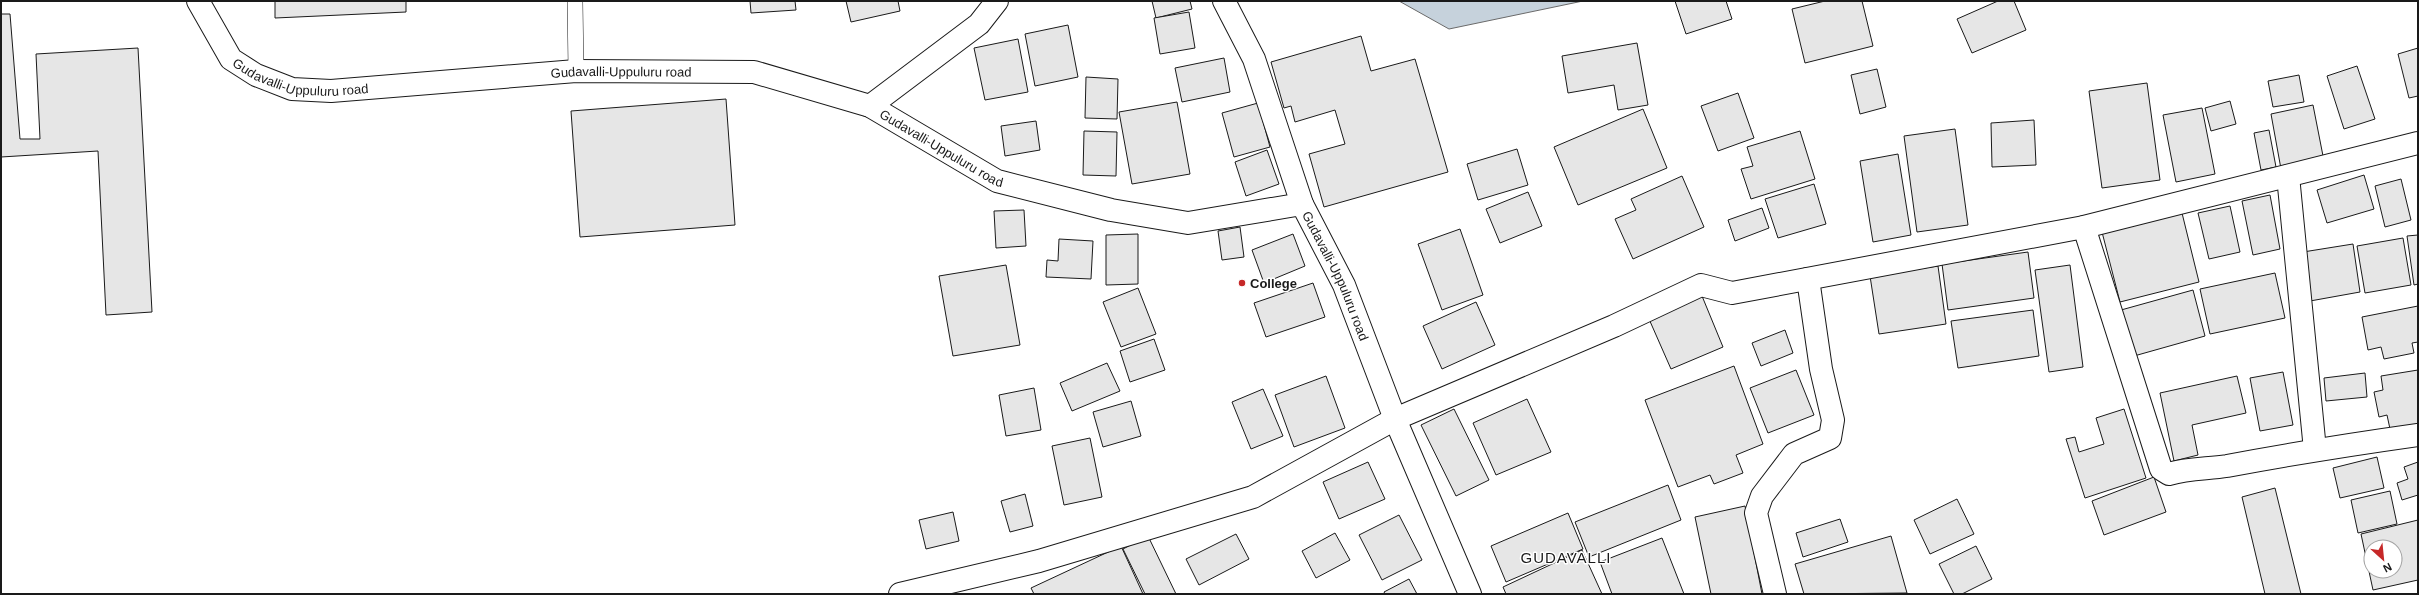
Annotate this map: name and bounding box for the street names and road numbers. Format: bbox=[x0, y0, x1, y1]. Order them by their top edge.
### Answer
street label: Gudavalli-Uppuluru road bbox=[230, 55, 369, 99]
street label: Gudavalli-Uppuluru road bbox=[550, 64, 692, 81]
street label: Gudavalli-Uppuluru road bbox=[877, 106, 1005, 190]
street label: Gudavalli-Uppuluru road bbox=[1299, 209, 1371, 343]

